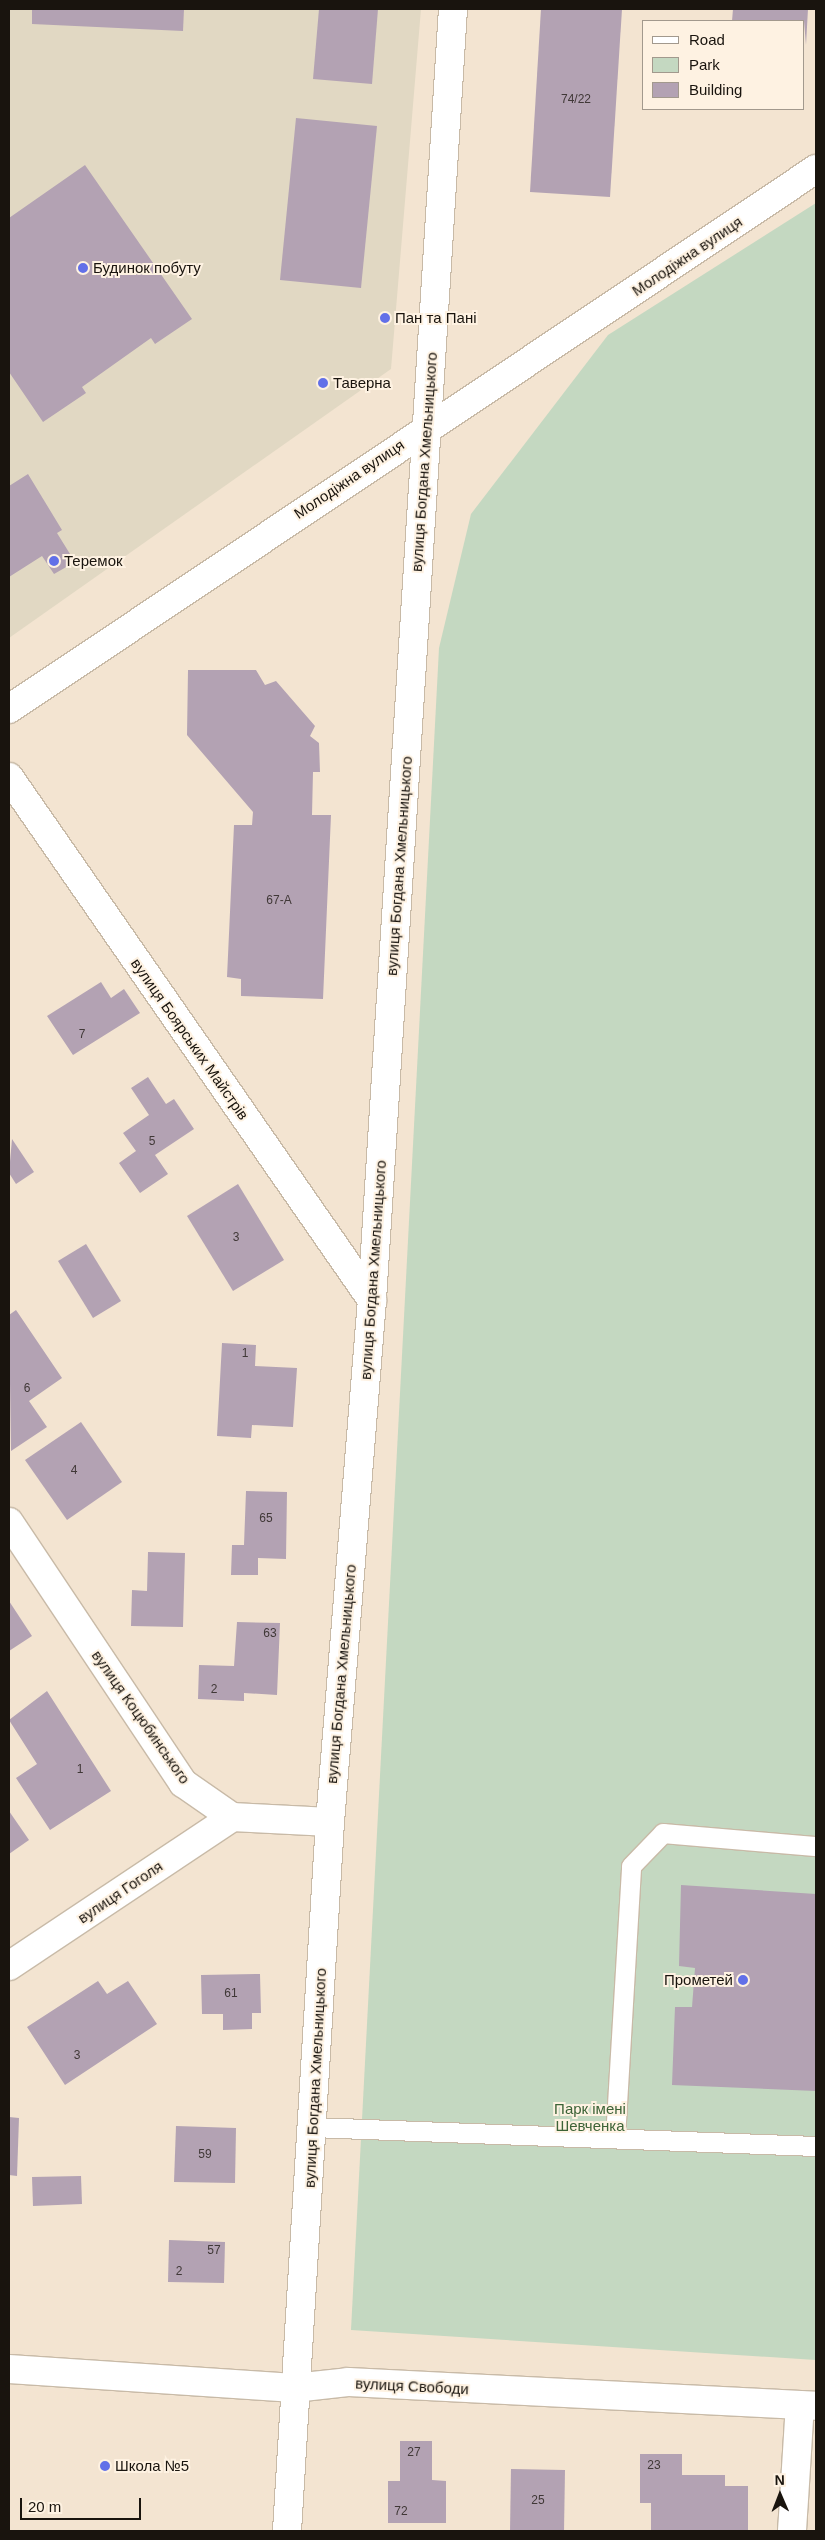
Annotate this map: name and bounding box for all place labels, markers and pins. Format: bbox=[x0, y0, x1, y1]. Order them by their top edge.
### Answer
place label: Будинок побуту bbox=[93, 259, 201, 277]
marker: Будинок побуту bbox=[77, 262, 89, 274]
place label: Пан та Пані bbox=[395, 309, 477, 327]
marker: Пан та Пані bbox=[379, 312, 391, 324]
place label: Таверна bbox=[333, 374, 391, 392]
marker: Таверна bbox=[317, 377, 329, 389]
place label: Теремок bbox=[64, 552, 123, 570]
marker: Теремок bbox=[48, 555, 60, 567]
place label: Прометей bbox=[664, 1971, 733, 1989]
marker: Прометей bbox=[737, 1974, 749, 1986]
place label: Школа №5 bbox=[115, 2457, 189, 2475]
marker: Школа №5 bbox=[99, 2460, 111, 2472]

